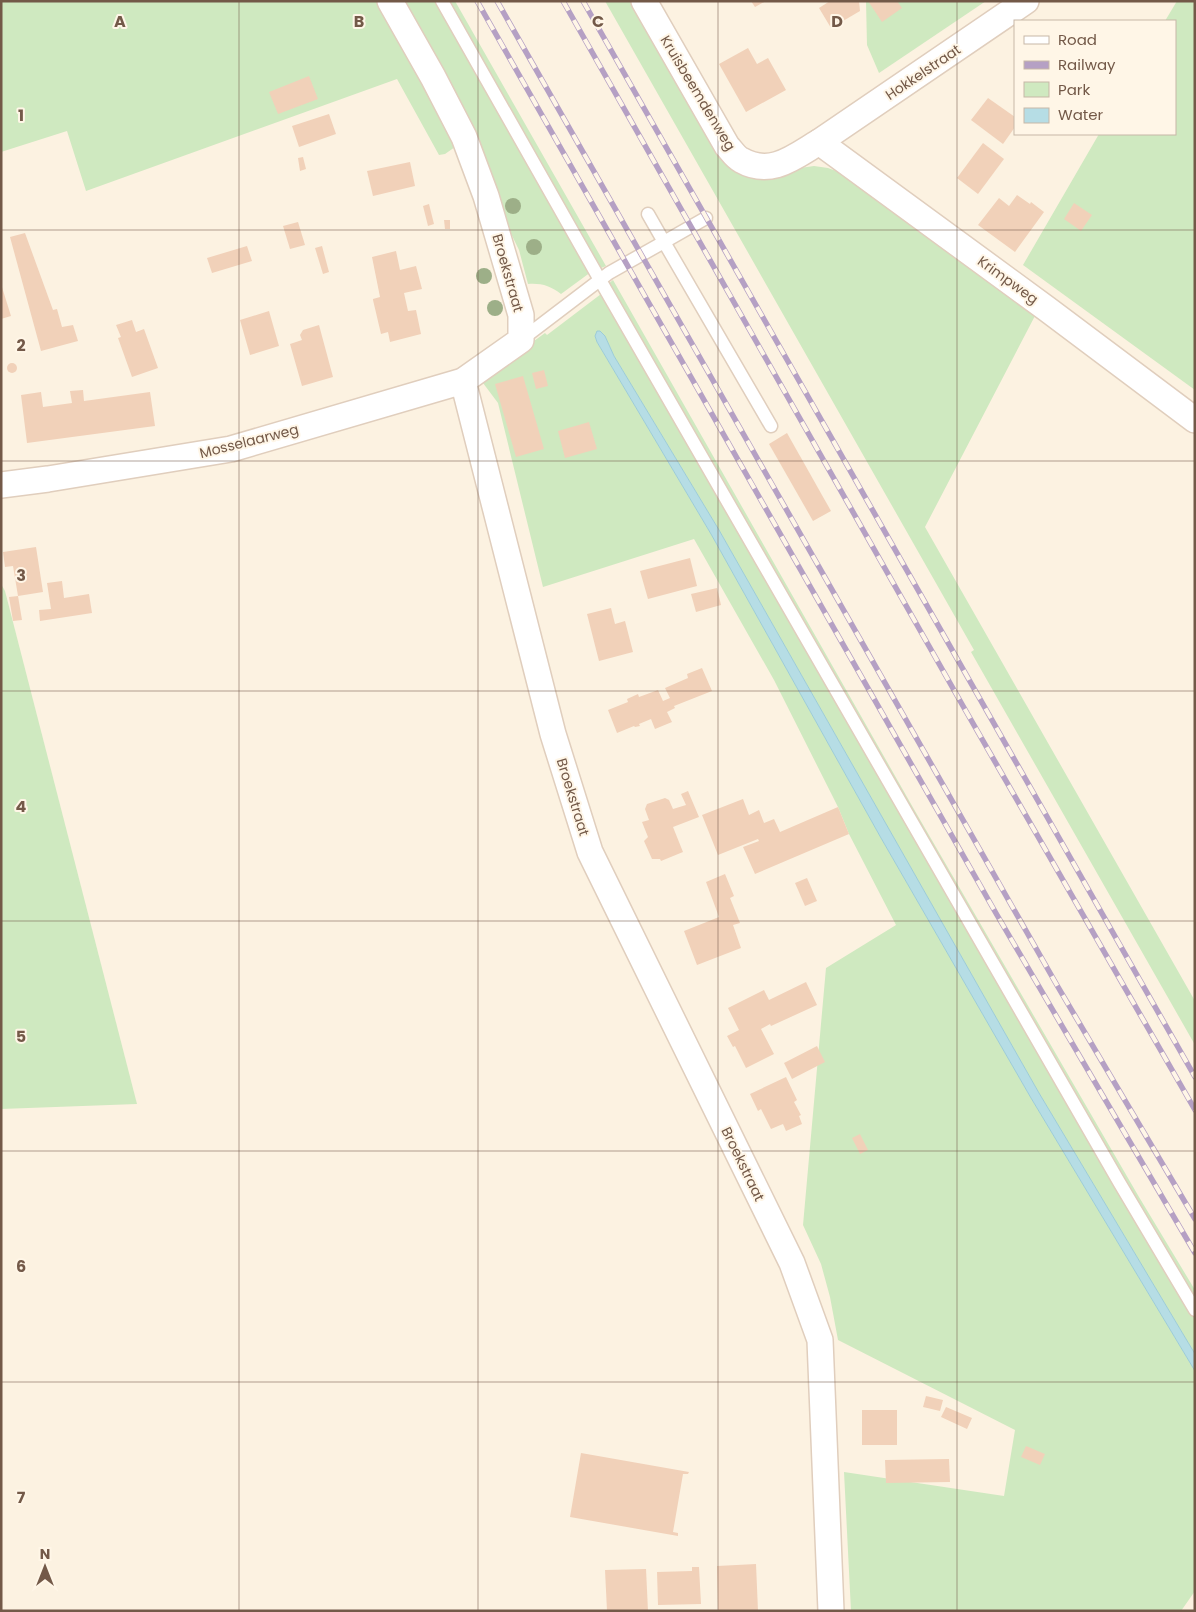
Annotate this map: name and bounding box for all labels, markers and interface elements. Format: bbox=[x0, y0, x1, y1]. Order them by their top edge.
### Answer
text: A bbox=[114, 10, 126, 33]
text: B bbox=[354, 10, 364, 33]
text: C bbox=[592, 10, 604, 33]
text: D bbox=[831, 10, 843, 33]
legend bbox=[1014, 20, 1176, 135]
text: Road bbox=[1058, 29, 1097, 50]
street label: Kruisbeemdenweg bbox=[656, 32, 740, 154]
street label: Hokkelstraat bbox=[881, 39, 965, 105]
text: Railway bbox=[1058, 54, 1116, 75]
text: Park bbox=[1058, 79, 1090, 100]
text: 1 bbox=[18, 104, 24, 127]
text: Water bbox=[1058, 104, 1104, 125]
street label: Broekstraat bbox=[487, 232, 529, 314]
street label: Krimpweg bbox=[974, 251, 1042, 309]
text: 2 bbox=[16, 334, 26, 357]
street label: Mosselaarweg bbox=[197, 419, 301, 463]
text: 3 bbox=[16, 564, 26, 587]
street label: Broekstraat bbox=[552, 756, 594, 838]
text: 4 bbox=[16, 795, 27, 818]
text: 5 bbox=[16, 1025, 26, 1048]
street label: Broekstraat bbox=[716, 1124, 770, 1204]
text: 6 bbox=[16, 1255, 26, 1278]
text: 7 bbox=[17, 1486, 26, 1509]
north arrow bbox=[20, 1542, 70, 1592]
text: N bbox=[40, 1544, 50, 1564]

